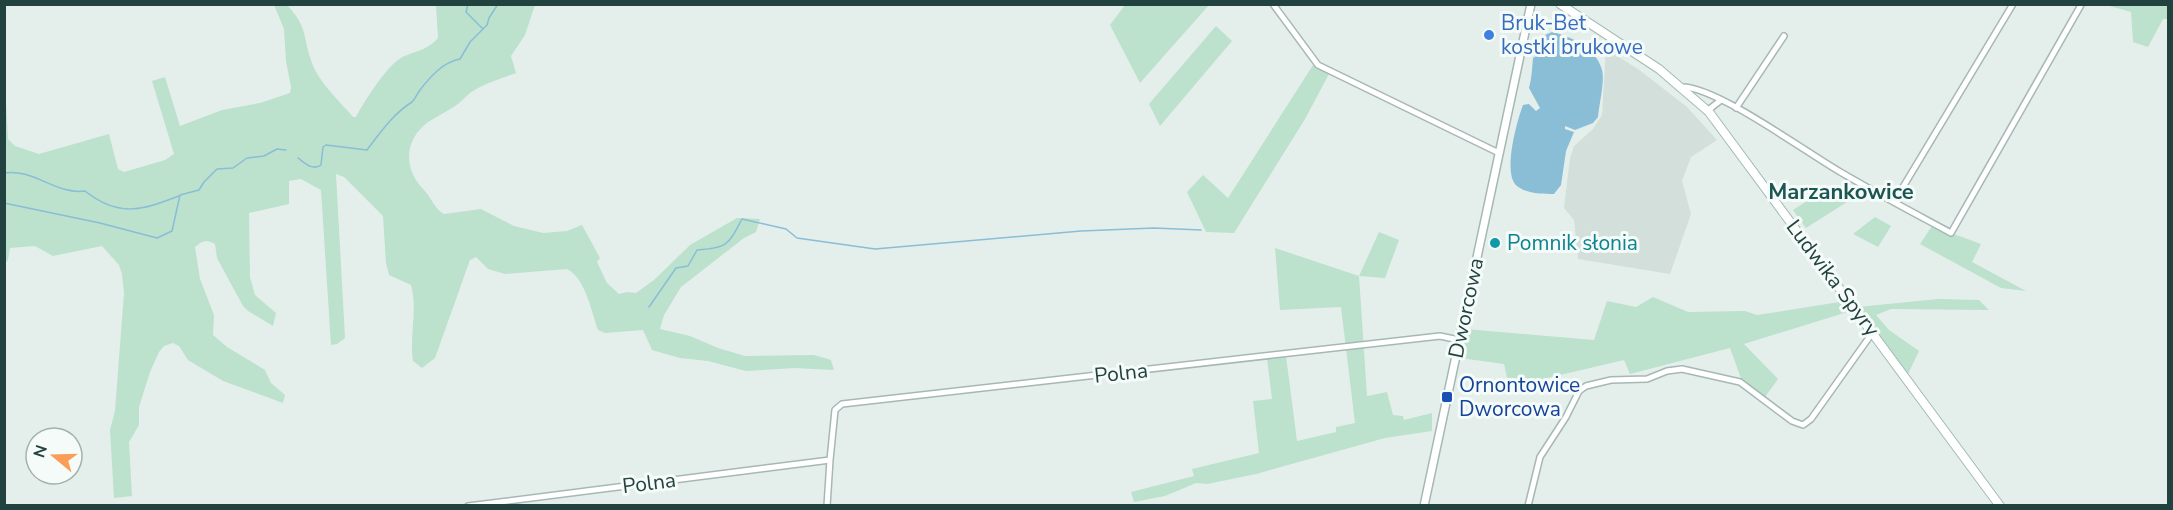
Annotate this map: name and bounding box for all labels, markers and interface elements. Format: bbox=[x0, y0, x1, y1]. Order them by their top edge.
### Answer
place label: Bruk-Bet kostki brukowe bbox=[1501, 9, 1643, 61]
marker: Bruk-Bet kostki brukowe bbox=[1482, 28, 1496, 42]
district label: Marzankowice bbox=[1768, 177, 1914, 207]
street label: Ludwika Spyry bbox=[1780, 214, 1886, 342]
place label: Pomnik słonia bbox=[1507, 229, 1638, 257]
marker: Pomnik słonia bbox=[1488, 236, 1502, 250]
street label: Dworcowa bbox=[1442, 255, 1490, 361]
street label: Polna bbox=[1093, 356, 1149, 390]
place label: Ornontowice Dworcowa bbox=[1459, 371, 1580, 423]
marker: Ornontowice Dworcowa bbox=[1440, 390, 1454, 404]
north arrow bbox=[24, 426, 84, 486]
text: N bbox=[28, 442, 53, 461]
street label: Polna bbox=[621, 466, 677, 500]

